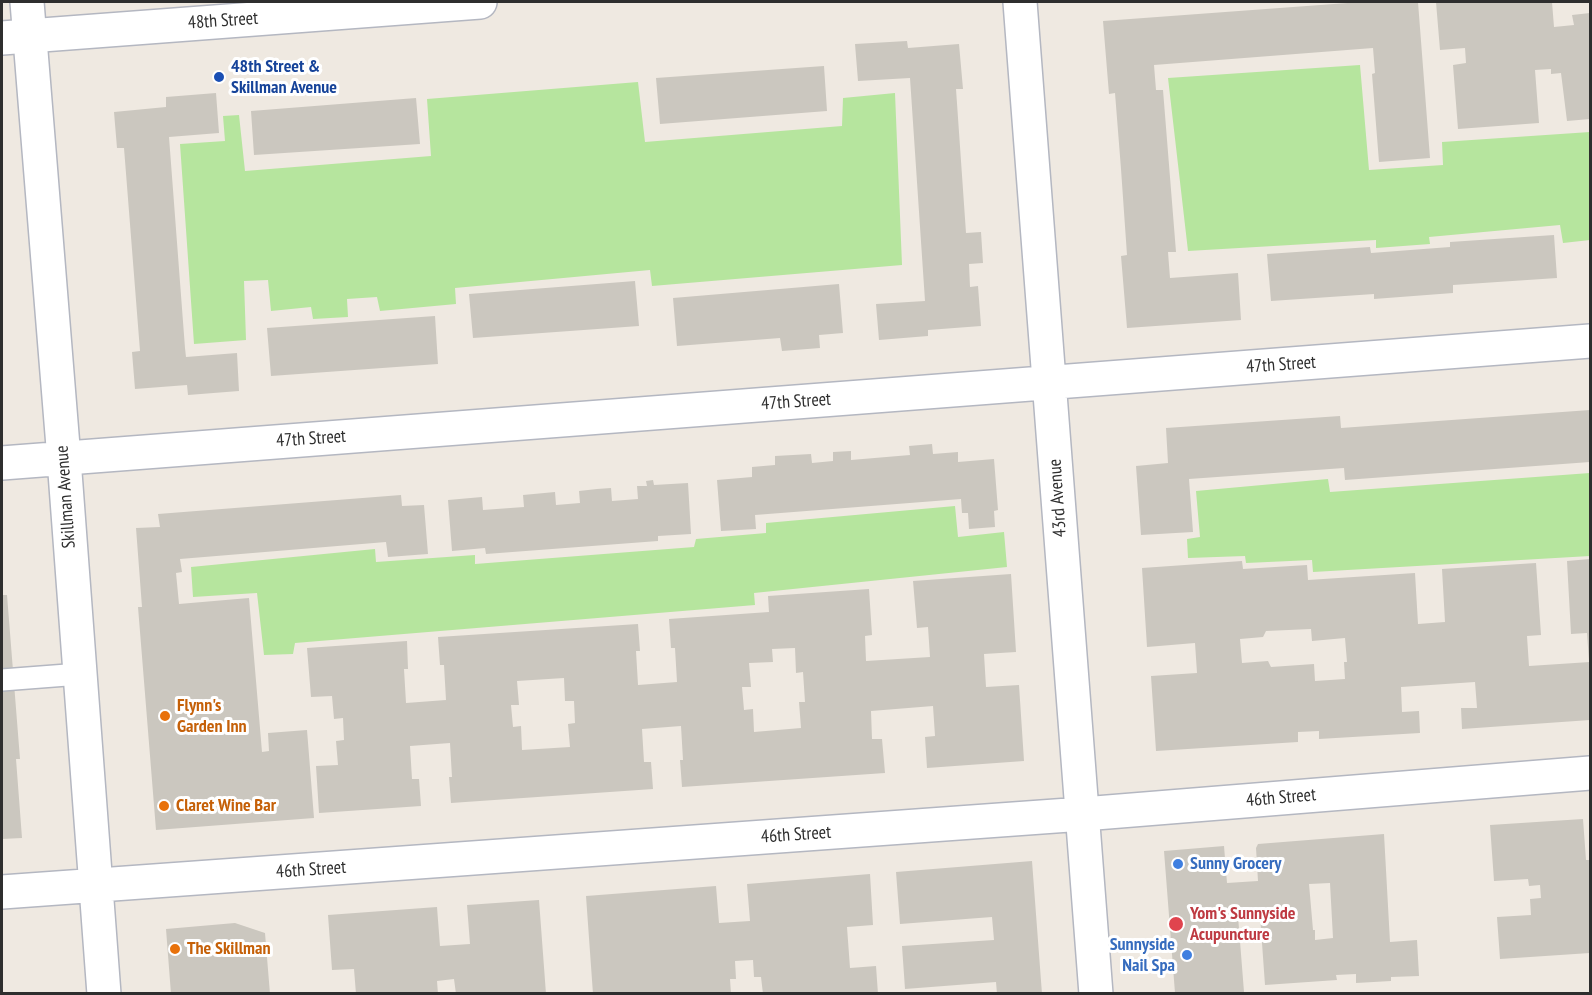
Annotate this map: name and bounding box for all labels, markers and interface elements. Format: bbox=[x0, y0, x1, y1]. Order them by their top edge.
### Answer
street label: 48th Street bbox=[187, 8, 259, 34]
place label: 48th Street & Skillman Avenue bbox=[231, 56, 337, 98]
marker: 48th Street & Skillman Avenue bbox=[212, 70, 226, 84]
street label: 47th Street bbox=[1245, 352, 1317, 378]
street label: 47th Street bbox=[760, 389, 832, 415]
street label: 47th Street bbox=[275, 426, 347, 452]
street label: Skillman Avenue bbox=[52, 445, 80, 549]
street label: 43rd Avenue bbox=[1044, 458, 1072, 538]
place label: Flynn's Garden Inn bbox=[177, 695, 247, 738]
marker: Flynn's Garden Inn bbox=[158, 709, 172, 723]
street label: 46th Street bbox=[1245, 784, 1317, 812]
place label: Claret Wine Bar bbox=[176, 795, 276, 817]
marker: Claret Wine Bar bbox=[157, 799, 171, 813]
street label: 46th Street bbox=[760, 822, 832, 848]
place label: Sunny Grocery bbox=[1190, 853, 1282, 875]
street label: 46th Street bbox=[275, 857, 347, 883]
marker: Sunny Grocery bbox=[1171, 857, 1185, 871]
place label: Yom's Sunnyside Acupuncture bbox=[1190, 903, 1295, 946]
marker: Yom's Sunnyside Acupuncture bbox=[1167, 915, 1185, 933]
place label: Sunnyside Nail Spa bbox=[1110, 934, 1175, 976]
place label: The Skillman bbox=[187, 938, 271, 960]
marker: The Skillman bbox=[168, 942, 182, 956]
marker: Sunnyside Nail Spa bbox=[1180, 948, 1194, 962]

